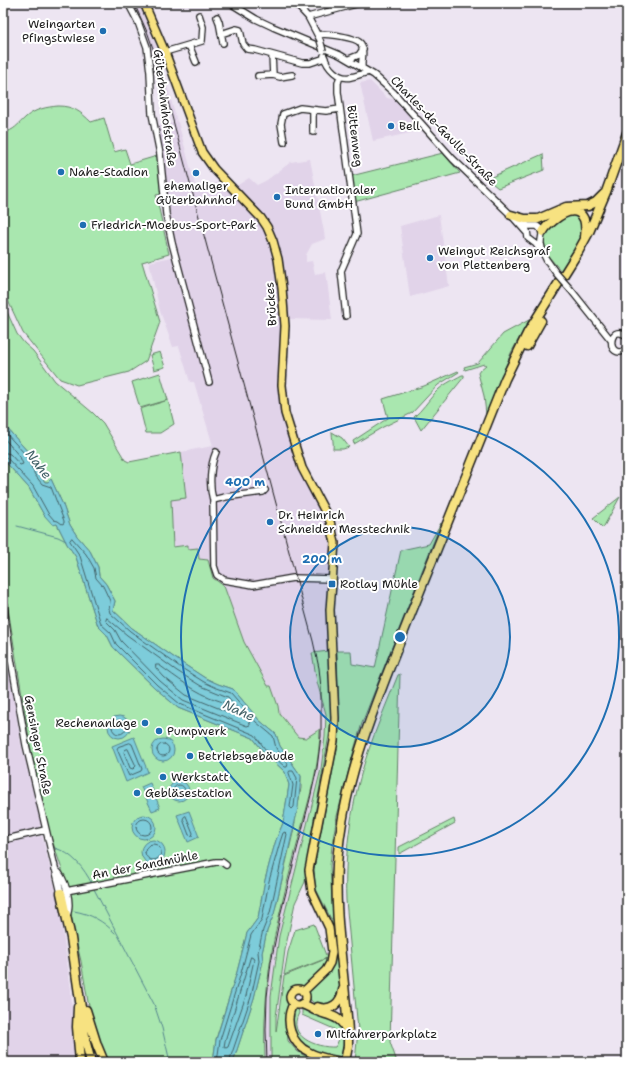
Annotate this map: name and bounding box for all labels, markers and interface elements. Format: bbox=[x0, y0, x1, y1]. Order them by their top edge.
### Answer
place label: Weingarten Pfingstwiese bbox=[22, 16, 95, 46]
marker: Weingarten Pfingstwiese bbox=[98, 26, 108, 36]
street label: Güterbahnhofstraße bbox=[150, 48, 180, 168]
street label: Charles-de-Gaulle-Straße bbox=[387, 72, 501, 190]
street label: Büttenweg bbox=[343, 104, 367, 168]
place label: Bell bbox=[399, 118, 420, 134]
marker: Bell bbox=[386, 121, 396, 131]
place label: Nahe-Stadion bbox=[69, 164, 148, 180]
marker: Nahe-Stadion bbox=[56, 167, 66, 177]
marker: ehemaliger Güterbahnhof bbox=[191, 168, 201, 178]
place label: ehemaliger Güterbahnhof bbox=[156, 178, 237, 208]
place label: Internationaler Bund GmbH bbox=[285, 182, 376, 212]
marker: Internationaler Bund GmbH bbox=[272, 192, 282, 202]
place label: Friedrich-Moebus-Sport-Park bbox=[91, 217, 256, 233]
marker: Friedrich-Moebus-Sport-Park bbox=[78, 220, 88, 230]
place label: Weingut Reichsgraf von Plettenberg bbox=[438, 243, 551, 273]
marker: Weingut Reichsgraf von Plettenberg bbox=[425, 253, 435, 263]
street label: Brückes bbox=[261, 281, 281, 327]
water label: Nahe bbox=[22, 446, 55, 483]
text: 400 m bbox=[225, 474, 265, 490]
place label: Dr. Heinrich Schneider Messtechnik bbox=[278, 507, 410, 537]
marker: Dr. Heinrich Schneider Messtechnik bbox=[265, 517, 275, 527]
text: 200 m bbox=[302, 551, 342, 567]
place label: Rotlay Mühle bbox=[340, 576, 418, 592]
marker: Rotlay Mühle bbox=[327, 579, 337, 589]
centre of rings bbox=[393, 630, 407, 644]
street label: Gensinger Straße bbox=[20, 694, 56, 797]
water label: Nahe bbox=[220, 696, 257, 725]
place label: Rechenanlage bbox=[55, 715, 137, 731]
marker: Rechenanlage bbox=[140, 718, 150, 728]
place label: Pumpwerk bbox=[167, 723, 227, 739]
marker: Pumpwerk bbox=[154, 726, 164, 736]
place label: Betriebsgebäude bbox=[198, 748, 294, 764]
marker: Betriebsgebäude bbox=[185, 751, 195, 761]
place label: Werkstatt bbox=[171, 769, 229, 785]
marker: Werkstatt bbox=[158, 772, 168, 782]
place label: Gebläsestation bbox=[145, 785, 232, 801]
marker: Gebläsestation bbox=[132, 788, 142, 798]
street label: An der Sandmühle bbox=[91, 847, 200, 883]
place label: Mitfahrerparkplatz bbox=[326, 1026, 437, 1042]
marker: Mitfahrerparkplatz bbox=[313, 1029, 323, 1039]

